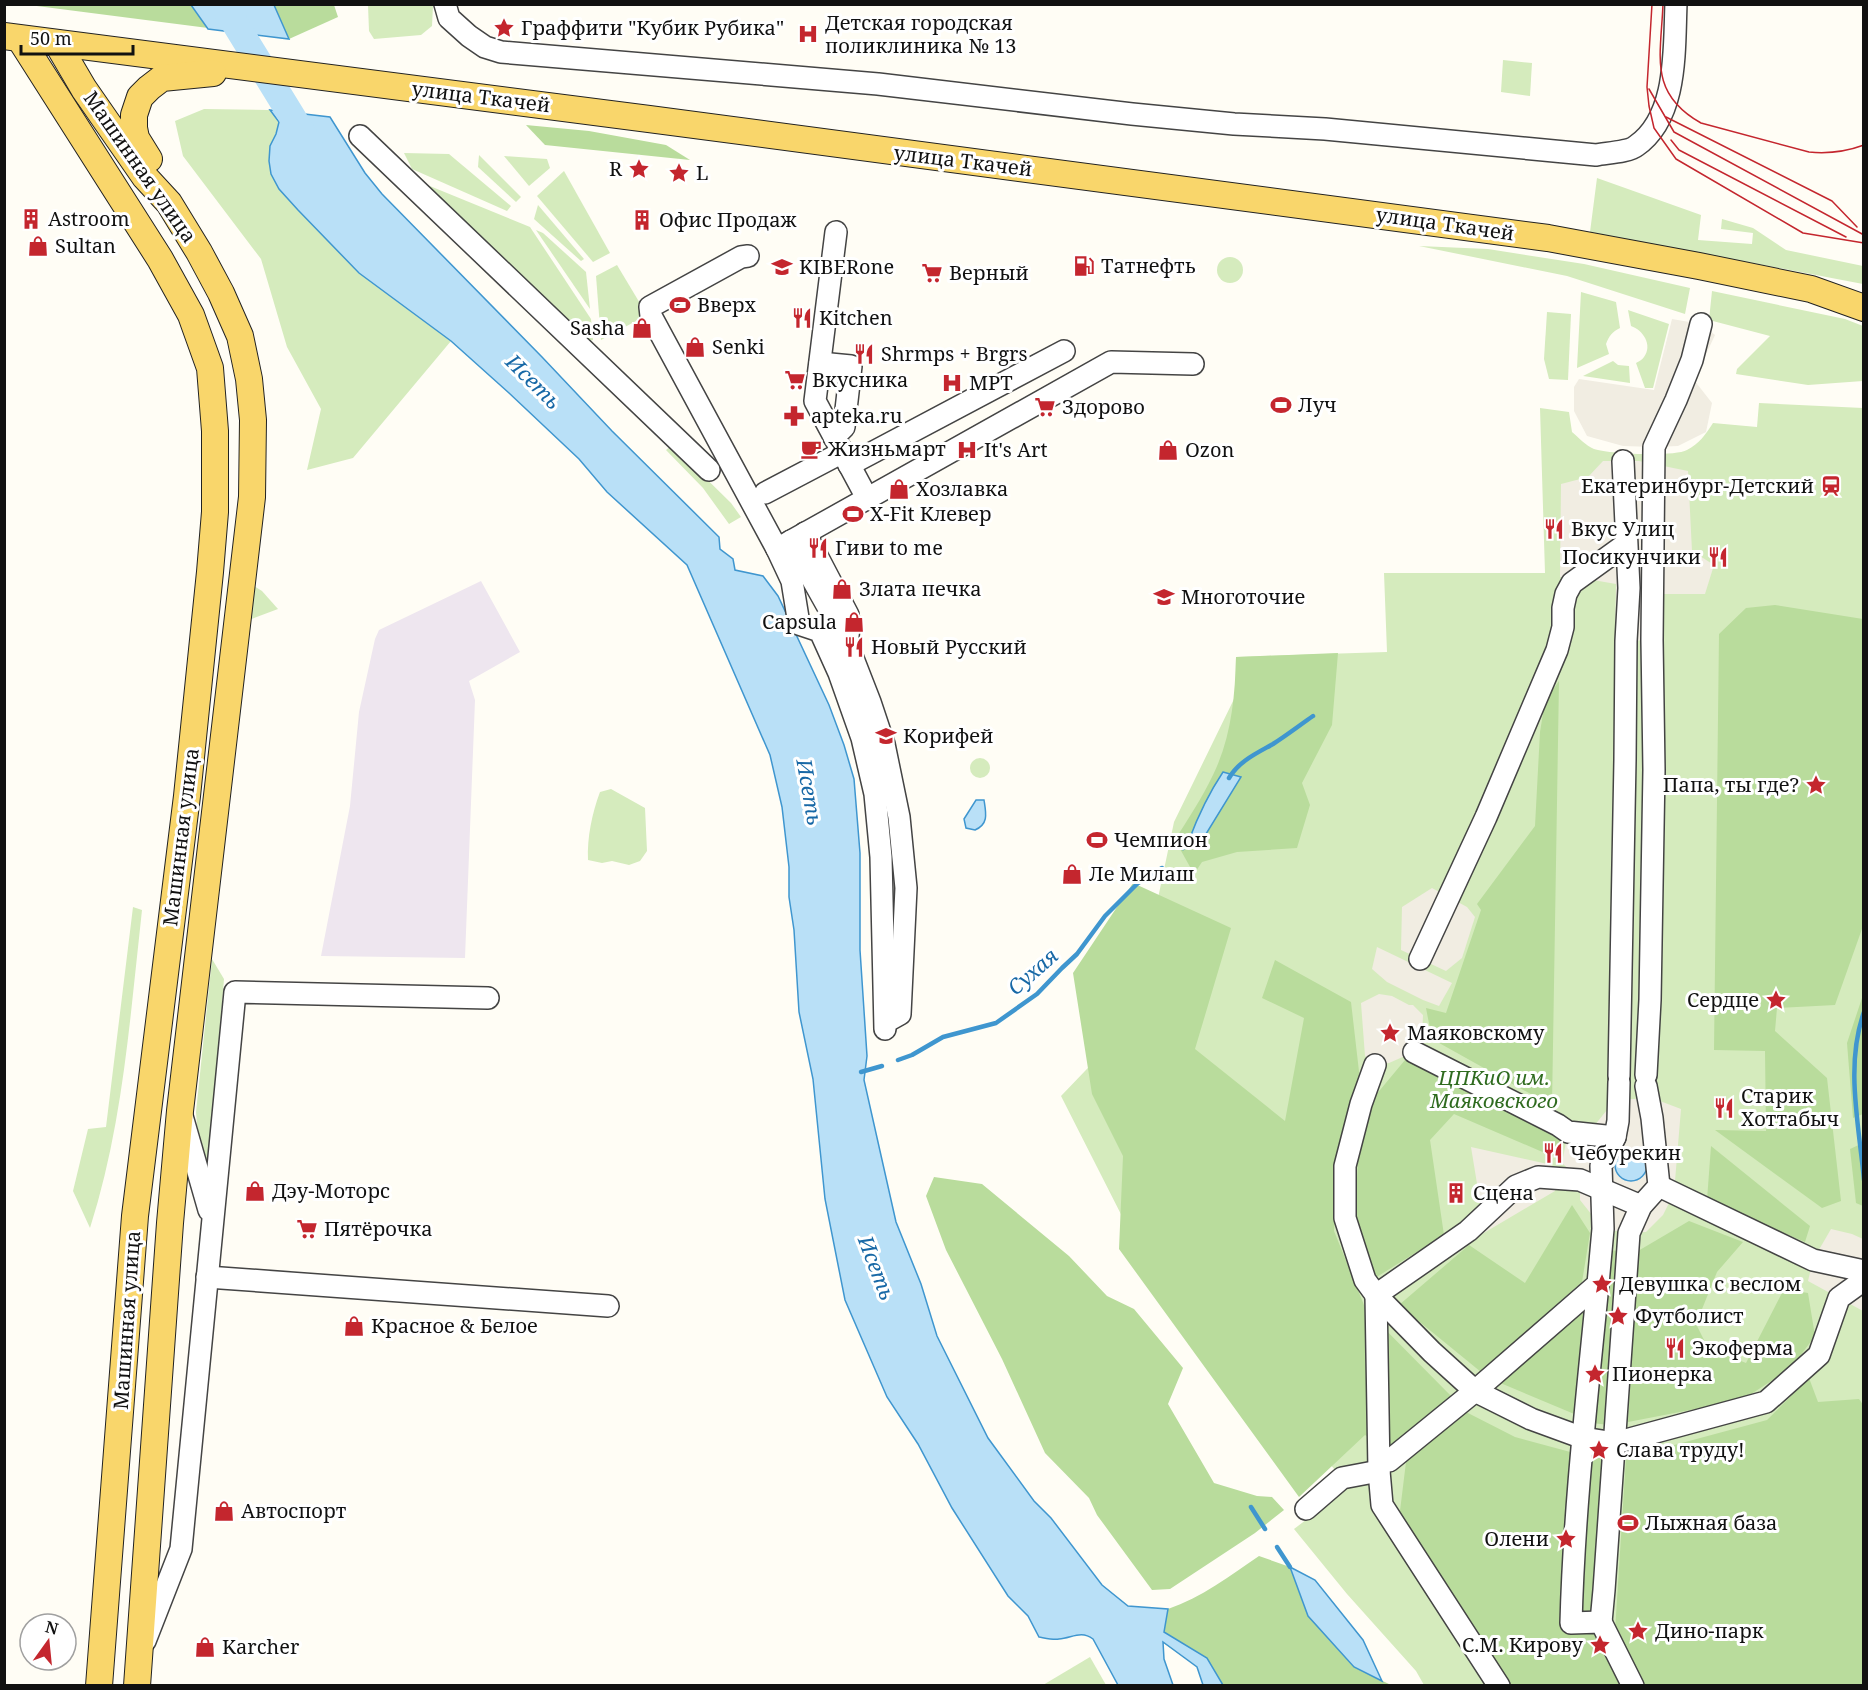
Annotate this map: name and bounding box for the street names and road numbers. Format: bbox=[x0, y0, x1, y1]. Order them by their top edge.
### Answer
street label: улица Ткачей bbox=[410, 75, 552, 118]
street label: Машинная улица bbox=[78, 85, 203, 248]
street label: улица Ткачей bbox=[892, 139, 1034, 182]
street label: улица Ткачей bbox=[1374, 200, 1516, 247]
street label: Машинная улица bbox=[156, 746, 205, 928]
street label: Машинная улица bbox=[107, 1230, 146, 1410]

